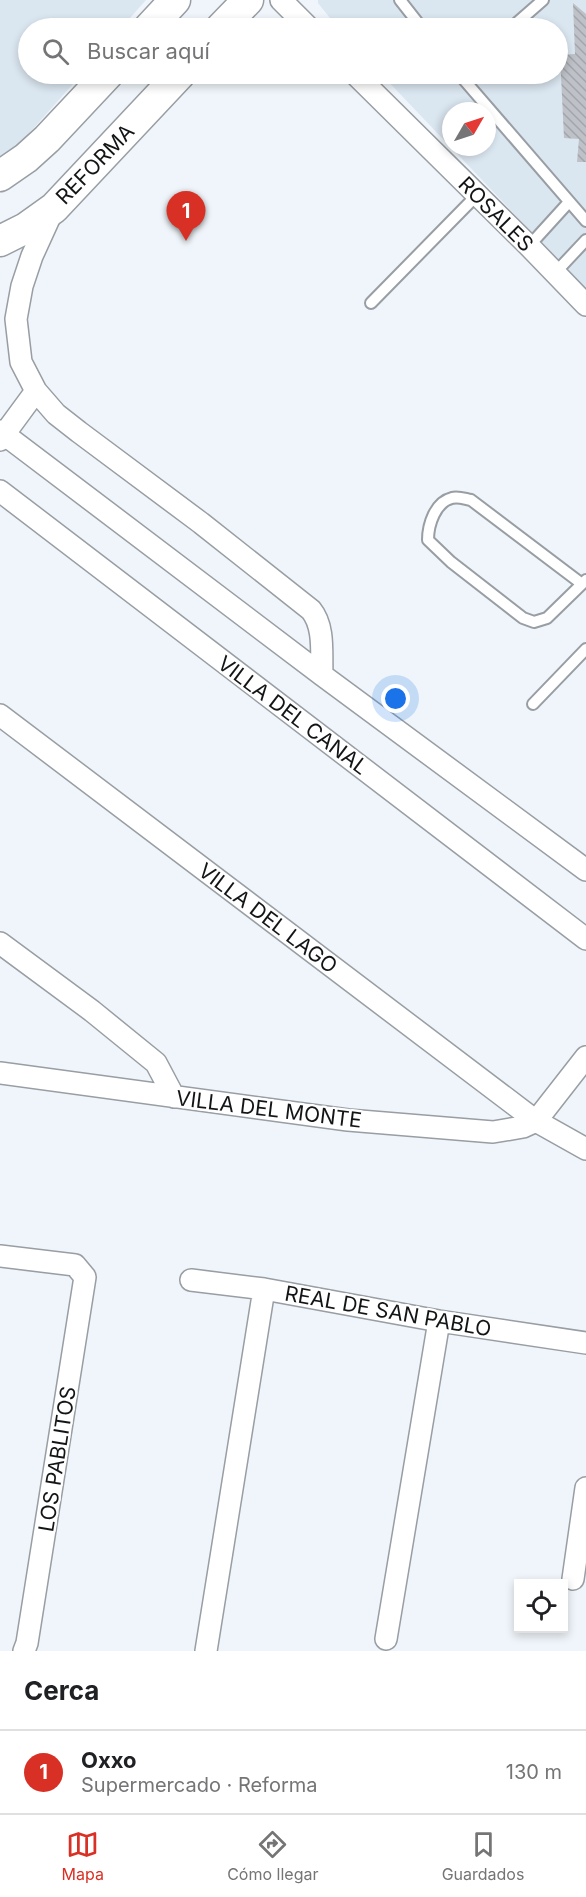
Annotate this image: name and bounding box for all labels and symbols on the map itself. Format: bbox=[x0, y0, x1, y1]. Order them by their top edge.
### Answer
north arrow bbox=[442, 102, 496, 156]
street label: REFORMA bbox=[51, 119, 139, 209]
street label: ROSALES bbox=[453, 171, 539, 257]
pin: 1 bbox=[166, 192, 206, 241]
street label: VILLA DEL CANAL bbox=[213, 650, 373, 780]
your location bbox=[381, 684, 410, 713]
street label: VILLA DEL LAGO bbox=[194, 858, 342, 978]
street label: VILLA DEL MONTE bbox=[175, 1085, 363, 1133]
street label: REAL DE SAN PABLO bbox=[283, 1281, 493, 1341]
street label: LOS PABLITOS bbox=[33, 1385, 81, 1533]

